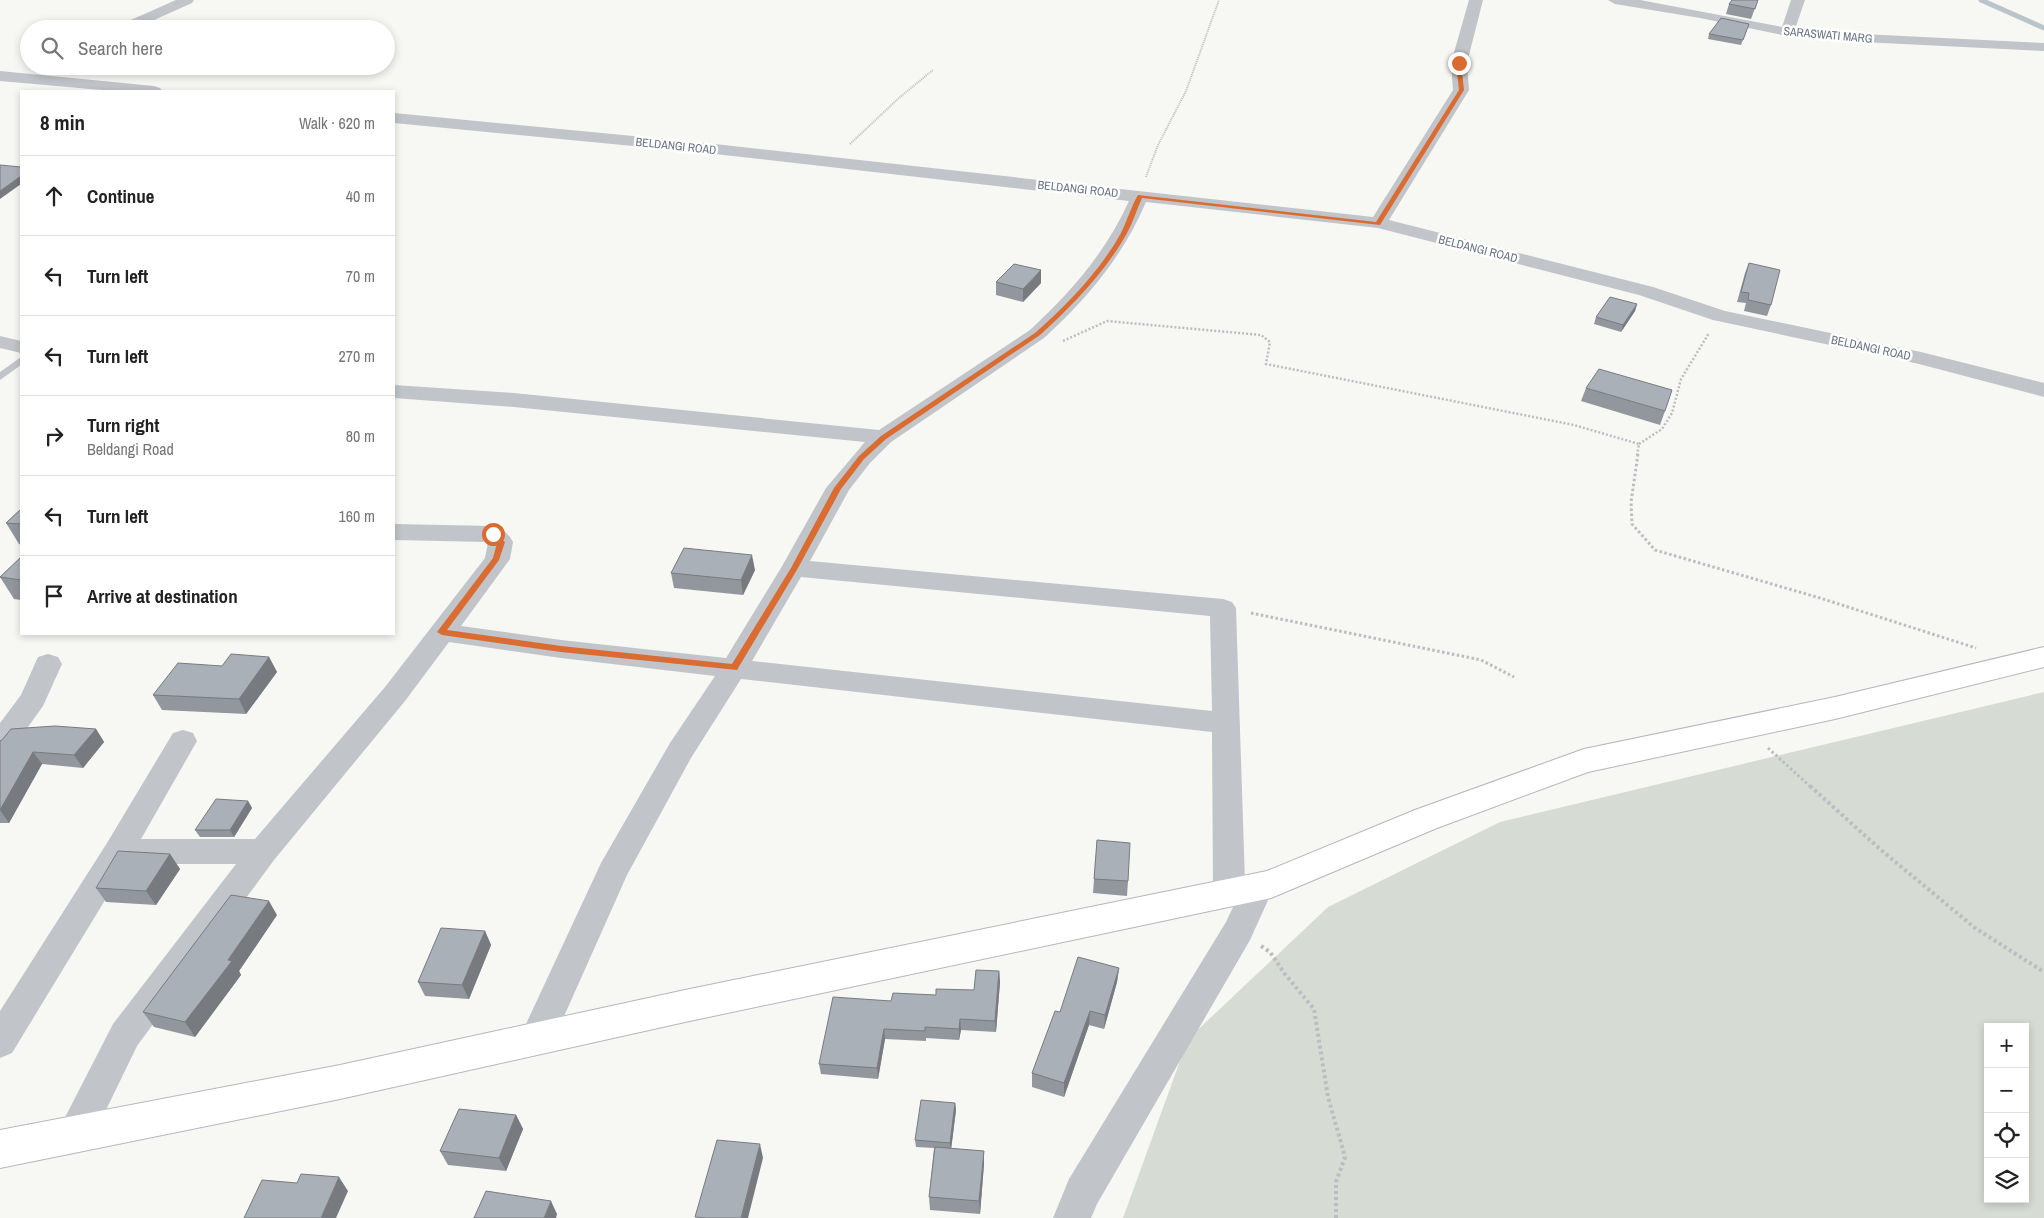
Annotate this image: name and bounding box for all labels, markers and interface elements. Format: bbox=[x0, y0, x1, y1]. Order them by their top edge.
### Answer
search box bbox=[20, 20, 395, 75]
street label: SARASWATI MARG bbox=[1783, 23, 1873, 47]
icon: search bbox=[38, 34, 66, 62]
text: Search here bbox=[78, 35, 163, 61]
route end bbox=[1448, 52, 1471, 75]
text: 8 min bbox=[40, 108, 85, 137]
text: Walk · 620 m bbox=[299, 112, 375, 134]
street label: BELDANGI ROAD bbox=[635, 134, 717, 158]
street label: BELDANGI ROAD bbox=[1037, 177, 1119, 201]
icon: ahead bbox=[40, 182, 68, 210]
text: Continue bbox=[87, 183, 155, 209]
text: 40 m bbox=[346, 185, 375, 207]
street label: BELDANGI ROAD bbox=[1437, 231, 1519, 267]
icon: left bbox=[40, 262, 68, 290]
text: Turn left bbox=[87, 263, 148, 289]
text: 70 m bbox=[346, 265, 375, 287]
street label: BELDANGI ROAD bbox=[1830, 332, 1912, 364]
icon: left bbox=[40, 342, 68, 370]
text: Turn left bbox=[87, 343, 148, 369]
text: 270 m bbox=[339, 345, 375, 367]
text: Turn right bbox=[87, 412, 159, 438]
icon: right bbox=[40, 422, 68, 450]
text: 80 m bbox=[346, 425, 375, 447]
text: Beldangi Road bbox=[87, 438, 174, 460]
icon: left bbox=[40, 502, 68, 530]
text: Turn left bbox=[87, 503, 148, 529]
text: 160 m bbox=[339, 505, 375, 527]
route start bbox=[482, 523, 505, 546]
icon: arrive bbox=[40, 582, 68, 610]
text: Arrive at destination bbox=[87, 583, 238, 609]
map controls bbox=[1984, 1023, 2029, 1203]
button: + bbox=[1984, 1023, 2029, 1068]
button: − bbox=[1984, 1068, 2029, 1113]
button: locate bbox=[1984, 1113, 2029, 1158]
button: layers bbox=[1984, 1158, 2029, 1203]

